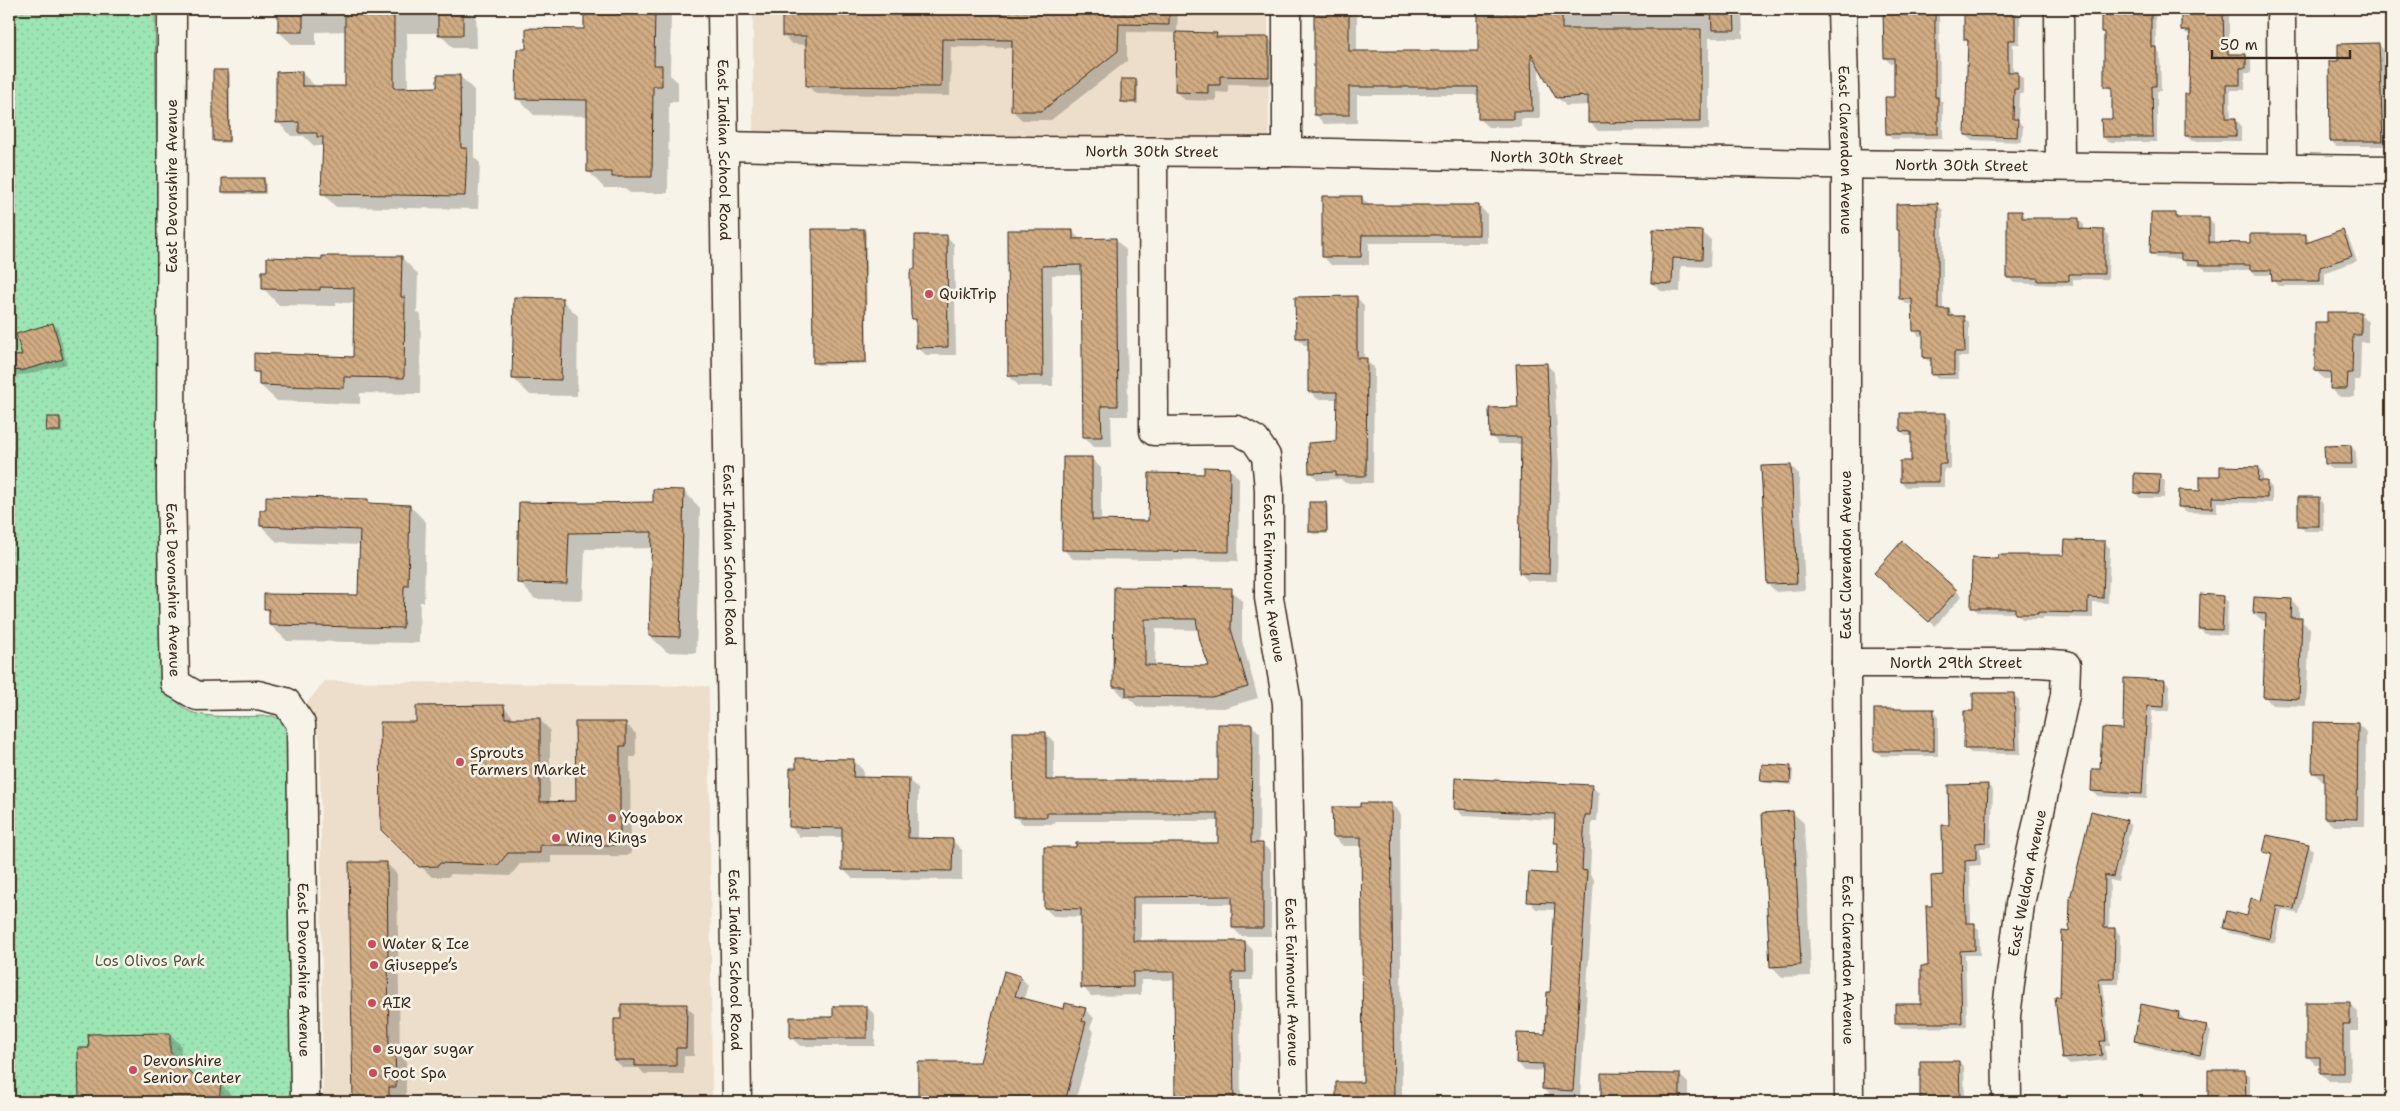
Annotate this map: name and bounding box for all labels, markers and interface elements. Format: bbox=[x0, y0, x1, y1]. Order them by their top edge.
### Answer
scale bar bbox=[2212, 28, 2350, 60]
text: 50 m bbox=[2220, 35, 2258, 55]
street label: East Indian School Road bbox=[713, 59, 735, 241]
street label: East Clarendon Avenue bbox=[1833, 65, 1856, 235]
street label: East Devonshire Avenue bbox=[162, 99, 182, 273]
street label: North 30th Street bbox=[1085, 141, 1219, 162]
street label: North 30th Street bbox=[1490, 147, 1624, 170]
street label: North 30th Street bbox=[1895, 155, 2029, 176]
place label: QuikTrip bbox=[939, 284, 997, 304]
marker: QuikTrip bbox=[923, 288, 935, 300]
street label: East Indian School Road bbox=[718, 464, 741, 646]
street label: East Clarendon Avenue bbox=[1836, 470, 1856, 640]
street label: East Fairmount Avenue bbox=[1259, 494, 1290, 664]
street label: East Devonshire Avenue bbox=[161, 503, 185, 677]
street label: North 29th Street bbox=[1890, 653, 2022, 673]
place label: Sprouts Farmers Market bbox=[470, 743, 586, 780]
marker: Sprouts Farmers Market bbox=[454, 756, 466, 768]
place label: Yogabox bbox=[622, 808, 683, 828]
street label: East Weldon Avenue bbox=[2003, 808, 2051, 958]
marker: Yogabox bbox=[606, 812, 618, 824]
place label: Wing Kings bbox=[566, 828, 647, 848]
marker: Wing Kings bbox=[550, 832, 562, 844]
street label: East Indian School Road bbox=[724, 869, 746, 1051]
street label: East Clarendon Avenue bbox=[1837, 875, 1859, 1045]
street label: East Devonshire Avenue bbox=[293, 883, 315, 1057]
street label: East Fairmount Avenue bbox=[1280, 898, 1303, 1067]
place label: Water & Ice bbox=[382, 934, 469, 954]
marker: Water & Ice bbox=[366, 938, 378, 950]
park label: Los Olivos Park bbox=[95, 951, 205, 971]
place label: Giuseppe’s bbox=[384, 955, 458, 975]
marker: Giuseppe’s bbox=[368, 959, 380, 971]
place label: AIR bbox=[382, 993, 411, 1013]
marker: AIR bbox=[366, 997, 378, 1009]
place label: sugar sugar bbox=[387, 1039, 474, 1059]
marker: sugar sugar bbox=[371, 1043, 383, 1055]
place label: Devonshire Senior Center bbox=[143, 1051, 241, 1088]
place label: Foot Spa bbox=[383, 1063, 447, 1083]
marker: Devonshire Senior Center bbox=[127, 1064, 139, 1076]
marker: Foot Spa bbox=[367, 1067, 379, 1079]

